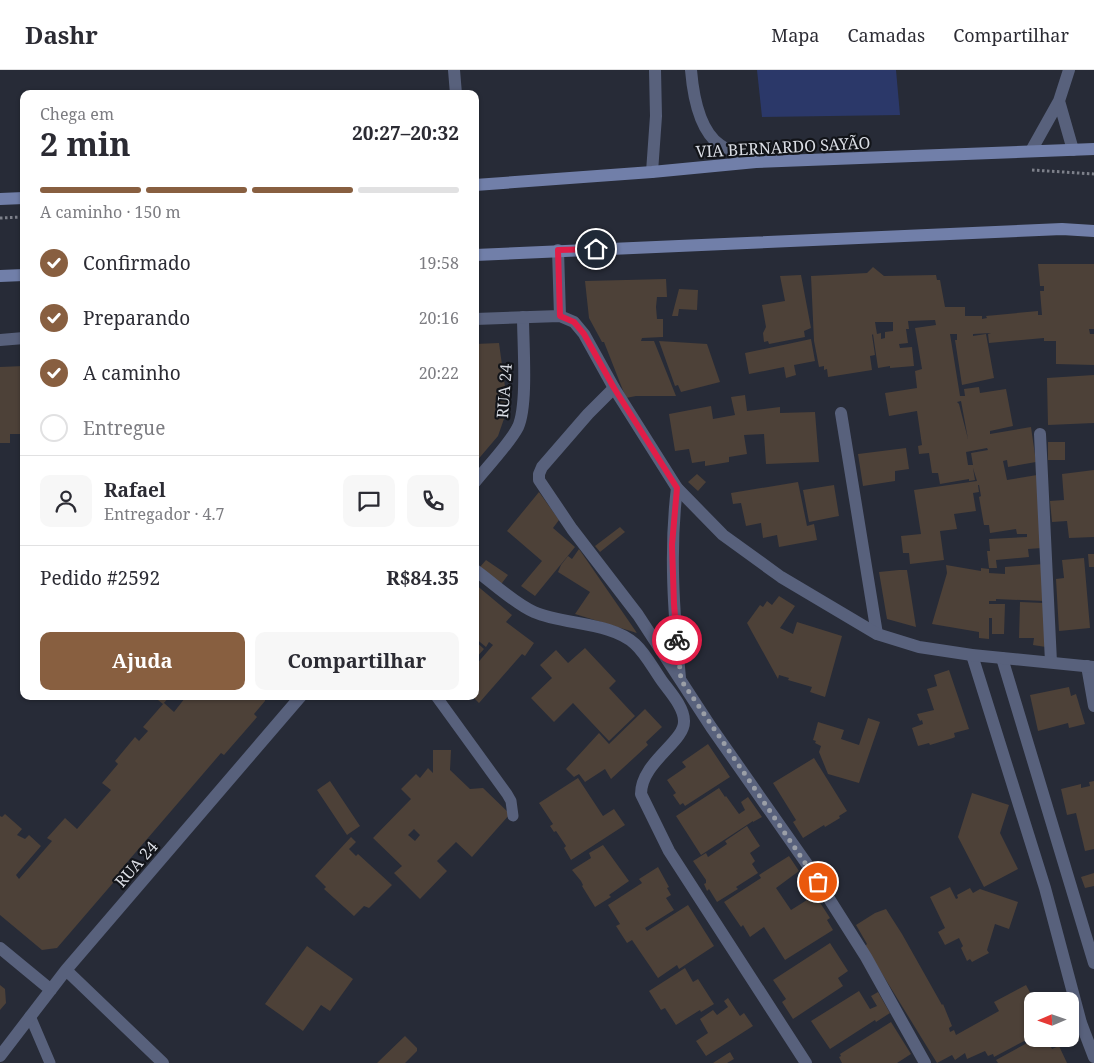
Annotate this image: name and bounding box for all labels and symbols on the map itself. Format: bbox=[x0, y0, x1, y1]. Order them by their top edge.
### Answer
street label: VIA BERNARDO SAYÃO bbox=[695, 131, 871, 163]
pin bbox=[575, 228, 617, 270]
street label: RUA 24 bbox=[491, 363, 517, 419]
courier bbox=[652, 615, 702, 665]
street label: RUA 24 bbox=[110, 836, 162, 892]
pin bbox=[797, 861, 839, 903]
north arrow bbox=[1024, 992, 1079, 1048]

